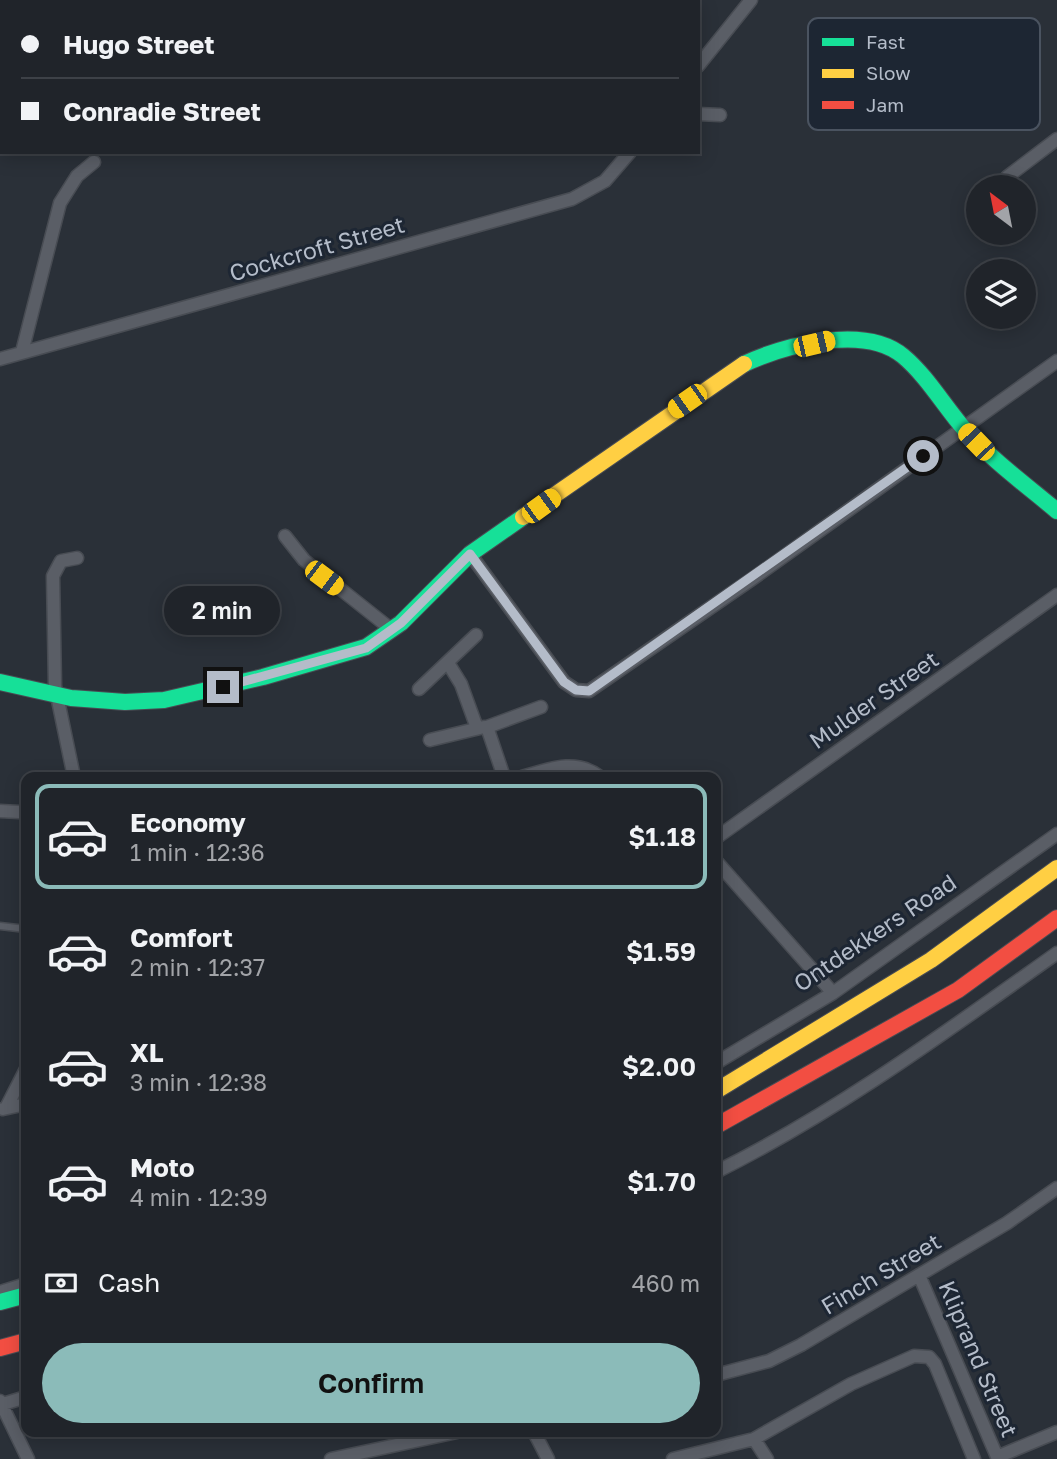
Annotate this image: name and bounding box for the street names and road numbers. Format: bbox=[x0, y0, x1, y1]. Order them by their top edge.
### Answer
street label: Cockcroft Street bbox=[226, 210, 408, 286]
street label: Mulder Street bbox=[803, 644, 943, 754]
street label: Ontdekkers Road bbox=[788, 868, 961, 997]
street label: Finch Street bbox=[816, 1227, 945, 1320]
street label: Kliprand Street bbox=[933, 1276, 1024, 1441]

